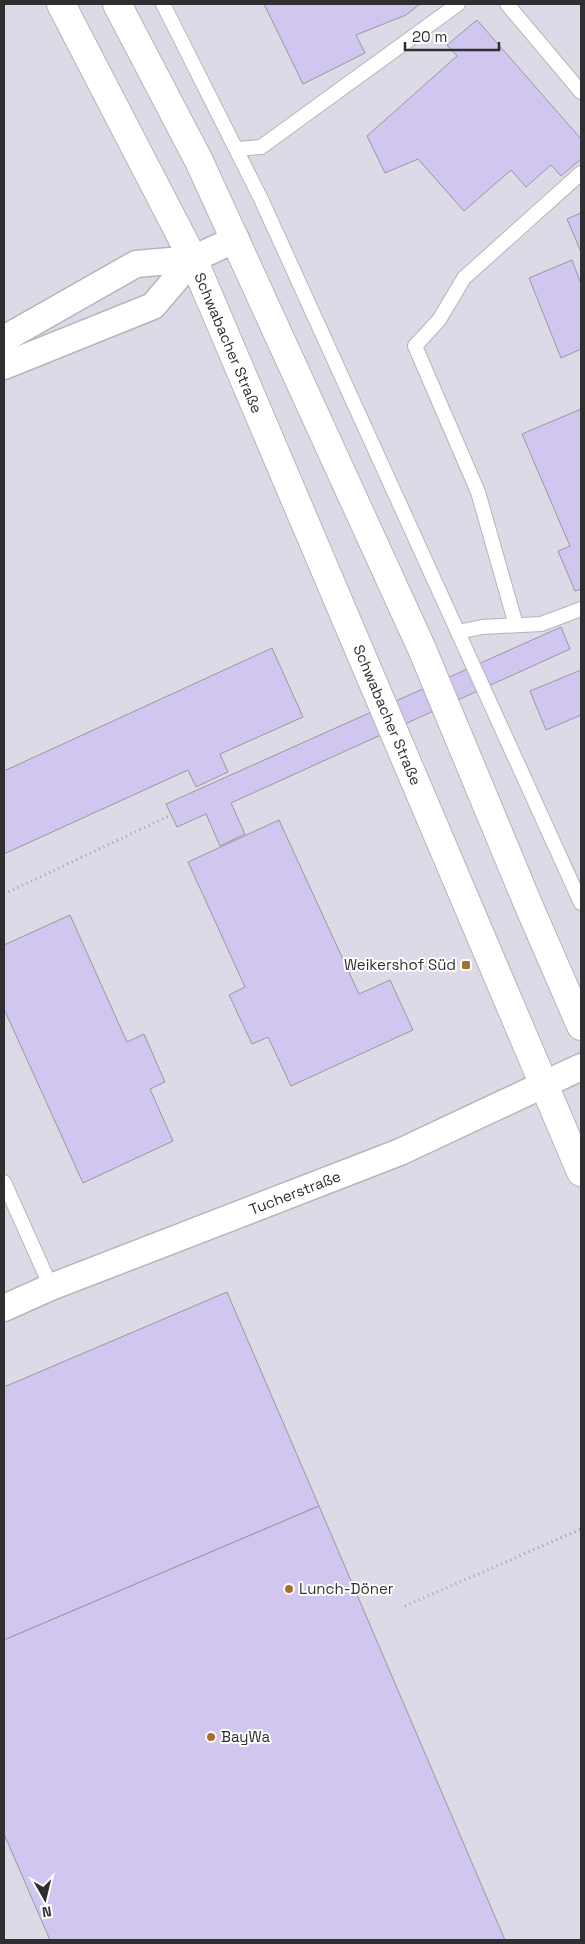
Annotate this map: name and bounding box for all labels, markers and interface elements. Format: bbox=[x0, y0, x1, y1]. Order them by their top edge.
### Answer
scale bar bbox=[405, 20, 499, 52]
text: 20 m bbox=[412, 27, 447, 46]
street label: Schwabacher Straße bbox=[190, 270, 267, 416]
street label: Schwabacher Straße bbox=[349, 642, 426, 788]
place label: Weikershof Süd bbox=[344, 955, 456, 974]
marker: Weikershof Süd bbox=[460, 959, 472, 971]
street label: Tucherstraße bbox=[246, 1166, 343, 1219]
place label: Lunch-Döner bbox=[299, 1579, 394, 1598]
marker: Lunch-Döner bbox=[283, 1583, 295, 1595]
place label: BayWa bbox=[221, 1727, 271, 1746]
marker: BayWa bbox=[205, 1731, 217, 1743]
north arrow bbox=[20, 1874, 70, 1924]
text: N bbox=[41, 1902, 53, 1921]

